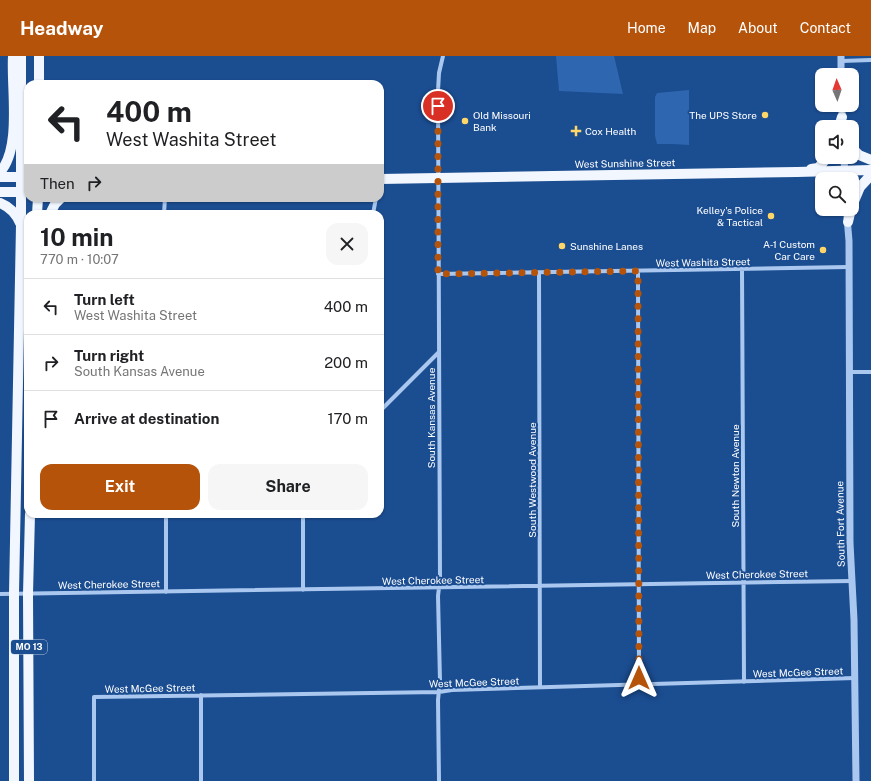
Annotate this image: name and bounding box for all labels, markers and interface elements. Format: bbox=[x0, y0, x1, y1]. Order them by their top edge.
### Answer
text: Headway bbox=[20, 17, 103, 39]
text: Home bbox=[627, 20, 666, 36]
text: Map bbox=[688, 20, 716, 36]
text: About bbox=[738, 20, 778, 36]
text: Contact bbox=[800, 20, 851, 36]
north arrow bbox=[815, 68, 859, 112]
map controls bbox=[815, 68, 859, 216]
pin bbox=[421, 89, 455, 123]
text: 400 m bbox=[106, 95, 192, 128]
icon: arrive bbox=[427, 95, 449, 117]
icon: left bbox=[40, 96, 92, 148]
place label: Old Missouri Bank bbox=[473, 109, 531, 133]
place label: The UPS Store bbox=[689, 109, 757, 121]
marker: The UPS Store bbox=[760, 110, 770, 120]
marker: Old Missouri Bank bbox=[460, 116, 470, 126]
button: sound bbox=[815, 120, 859, 164]
marker: Cox Health bbox=[570, 125, 582, 137]
place label: Cox Health bbox=[585, 125, 637, 137]
text: West Washita Street bbox=[106, 129, 276, 150]
street label: West Sunshine Street bbox=[575, 156, 676, 170]
icon: right bbox=[83, 172, 105, 194]
button: search bbox=[815, 172, 859, 216]
text: Then bbox=[40, 175, 75, 192]
place label: Kelley's Police & Tactical bbox=[696, 204, 763, 228]
marker: Kelley's Police & Tactical bbox=[766, 211, 776, 221]
text: 10 min bbox=[40, 223, 113, 251]
button: close bbox=[326, 223, 368, 265]
place label: A-1 Custom Car Care bbox=[763, 238, 815, 262]
place label: Sunshine Lanes bbox=[570, 240, 643, 252]
marker: Sunshine Lanes bbox=[557, 241, 567, 251]
marker: A-1 Custom Car Care bbox=[818, 245, 828, 255]
text: 770 m · 10:07 bbox=[40, 252, 119, 267]
street label: West Washita Street bbox=[656, 255, 751, 269]
text: Turn left bbox=[74, 291, 135, 308]
icon: left bbox=[40, 296, 62, 318]
text: 400 m bbox=[324, 298, 368, 315]
text: West Washita Street bbox=[74, 308, 197, 323]
text: Turn right bbox=[74, 347, 144, 364]
icon: right bbox=[40, 352, 62, 374]
text: 200 m bbox=[324, 354, 368, 371]
text: South Kansas Avenue bbox=[74, 364, 205, 379]
street label: South Kansas Avenue bbox=[425, 367, 437, 468]
icon: arrive bbox=[40, 408, 62, 430]
text: Arrive at destination bbox=[74, 410, 219, 427]
text: 170 m bbox=[327, 410, 368, 427]
street label: South Westwood Avenue bbox=[526, 422, 538, 538]
street label: South Newton Avenue bbox=[729, 424, 741, 528]
button: Exit bbox=[40, 464, 200, 510]
button: Share bbox=[208, 464, 368, 510]
street label: South Fort Avenue bbox=[833, 481, 847, 567]
street label: West Cherokee Street bbox=[706, 567, 808, 581]
street label: West Cherokee Street bbox=[382, 573, 484, 587]
street label: West Cherokee Street bbox=[58, 577, 160, 591]
road number: MO 13 bbox=[11, 640, 47, 654]
position arrow bbox=[618, 657, 660, 699]
street label: West McGee Street bbox=[753, 664, 844, 680]
street label: West McGee Street bbox=[429, 674, 520, 690]
street label: West McGee Street bbox=[105, 681, 195, 695]

